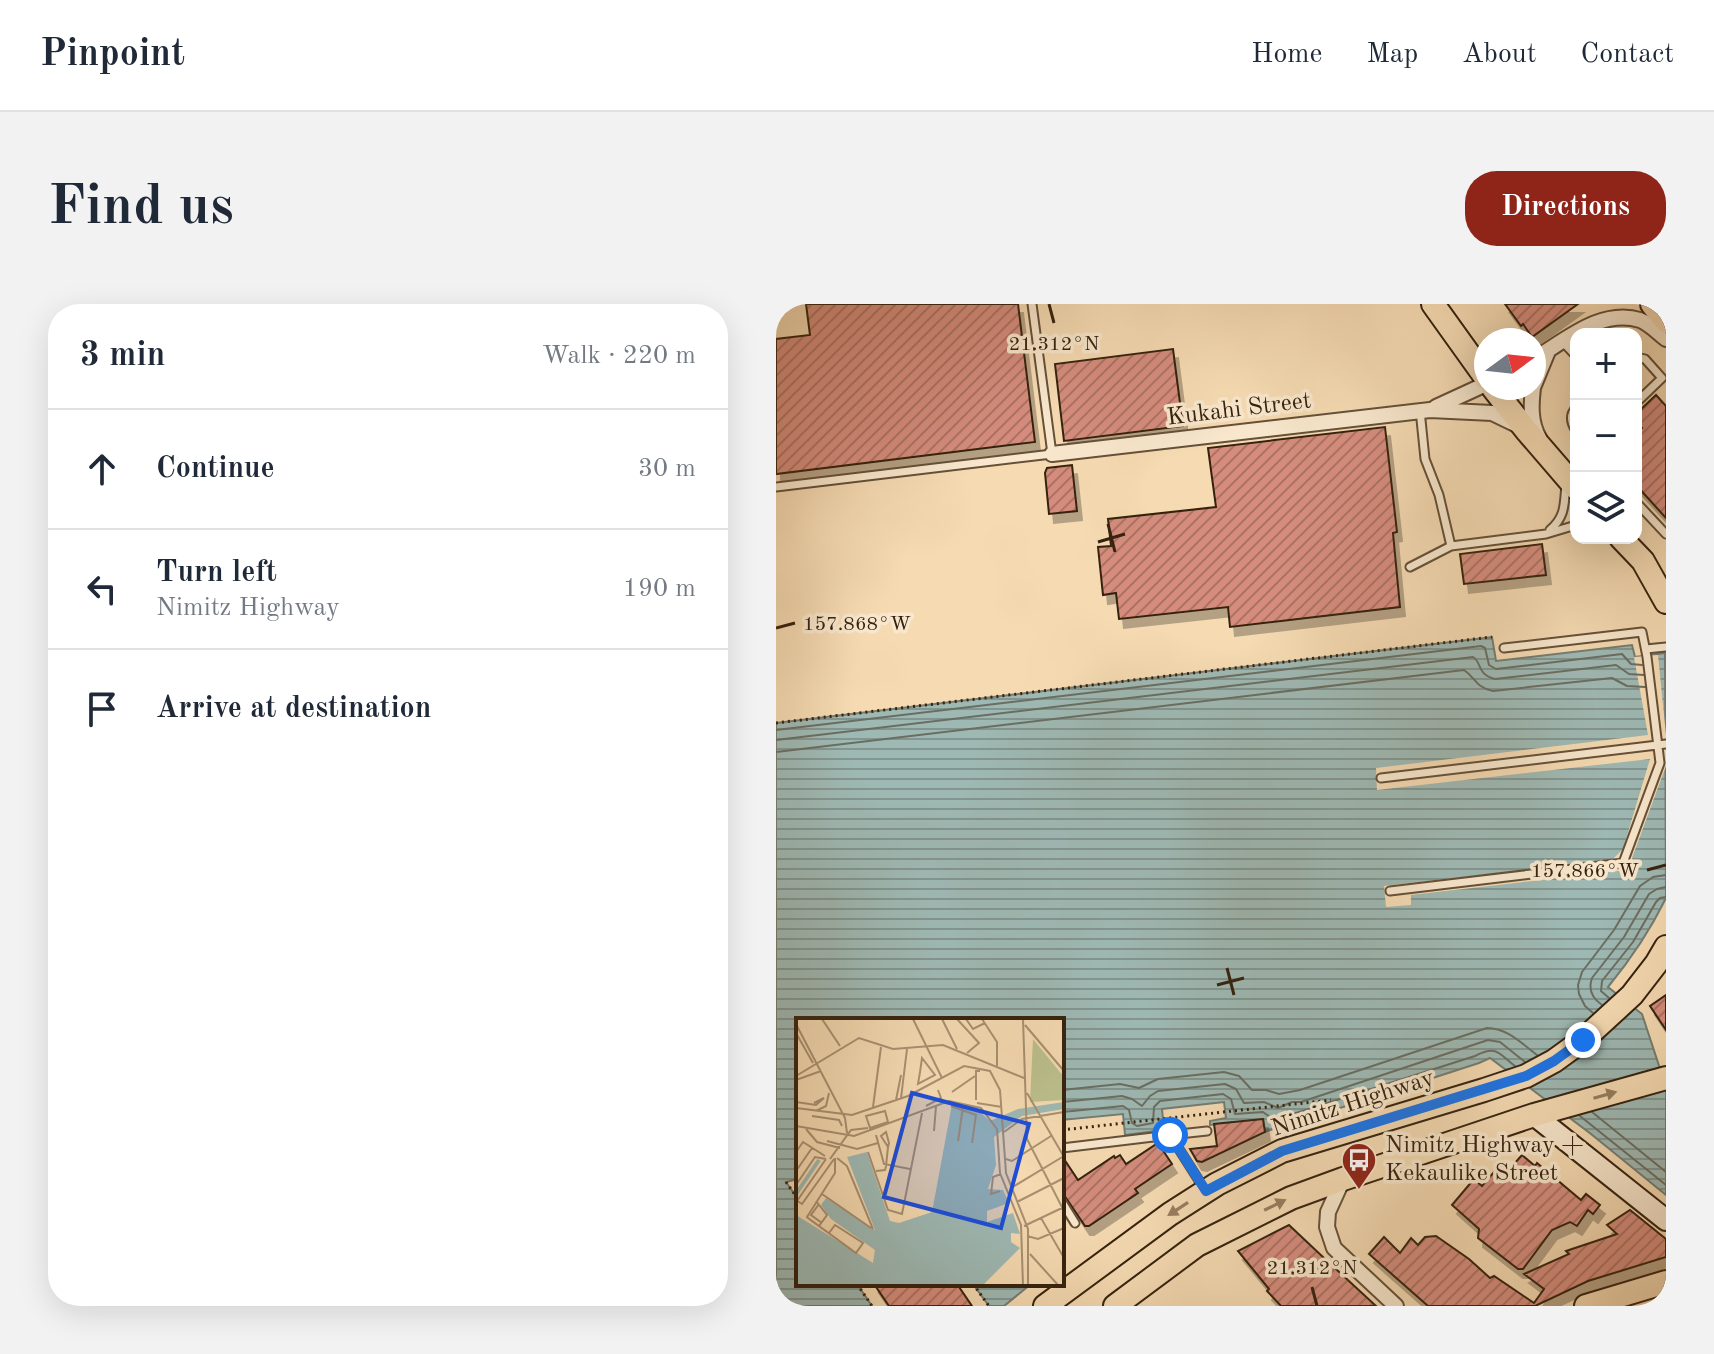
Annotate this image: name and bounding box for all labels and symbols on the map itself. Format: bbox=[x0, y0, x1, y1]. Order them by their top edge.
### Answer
north arrow bbox=[1474, 328, 1546, 400]
text: 21.312°N bbox=[1009, 335, 1099, 355]
street label: Kukahi Street bbox=[1166, 389, 1312, 431]
text: 157.868°W bbox=[803, 615, 911, 635]
text: 157.866°W bbox=[1531, 862, 1639, 882]
inset map bbox=[796, 1018, 1064, 1286]
route end bbox=[1565, 1022, 1601, 1058]
street label: Nimitz Highway bbox=[1269, 1066, 1438, 1142]
one-way arrow bbox=[1593, 1089, 1618, 1101]
route start bbox=[1152, 1117, 1188, 1153]
place label: Nimitz Highway + Kekaulike Street bbox=[1385, 1134, 1584, 1186]
bus stop icon: Nimitz Highway + Kekaulike Street bbox=[1340, 1141, 1378, 1191]
one-way arrow bbox=[1264, 1199, 1287, 1212]
one-way arrow bbox=[1167, 1202, 1189, 1216]
text: 21.312°N bbox=[1267, 1259, 1357, 1279]

